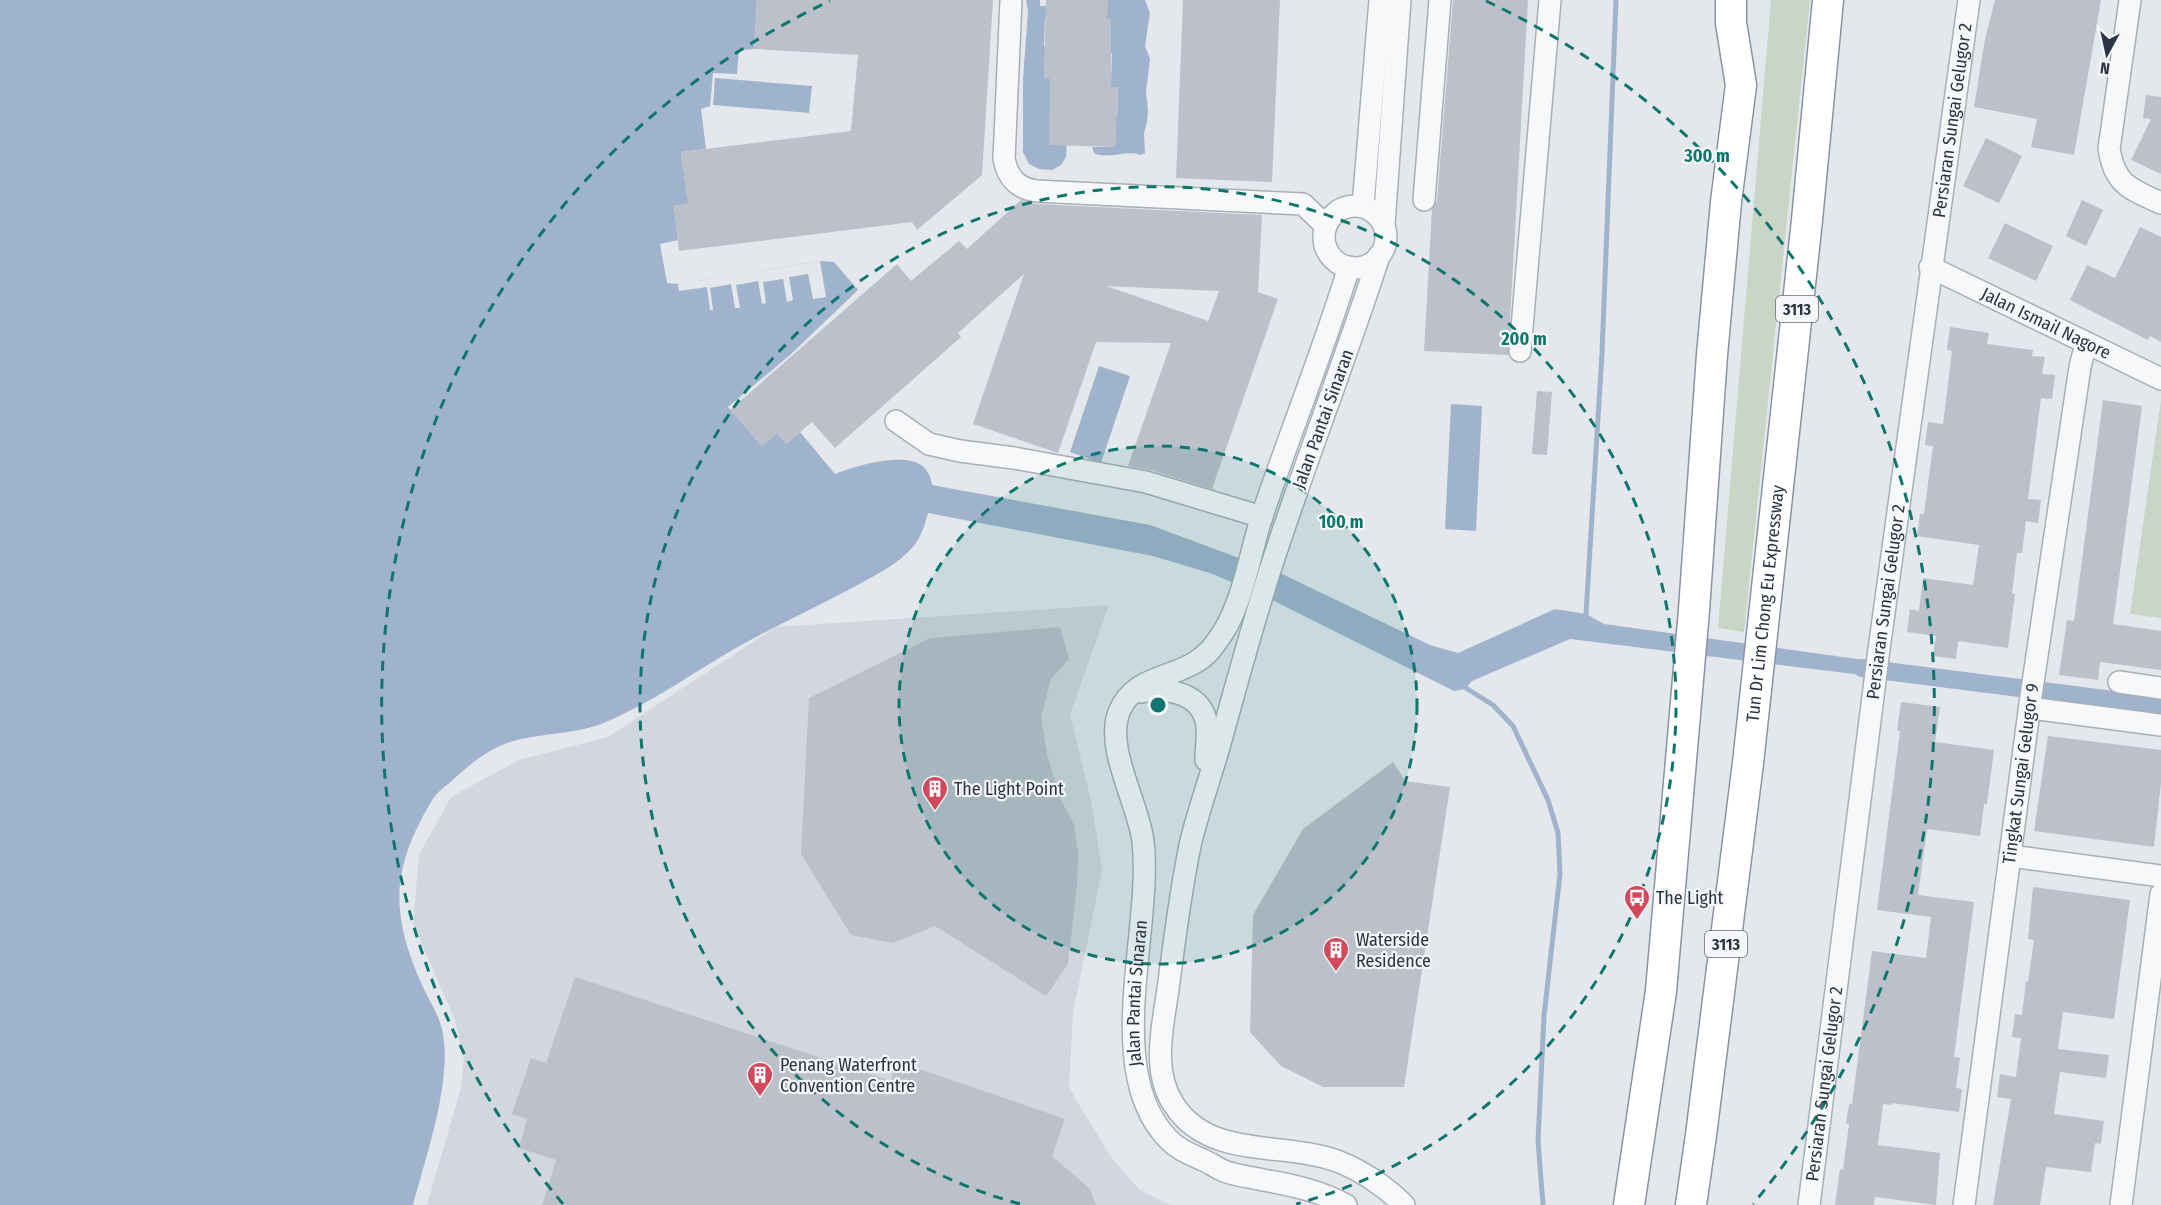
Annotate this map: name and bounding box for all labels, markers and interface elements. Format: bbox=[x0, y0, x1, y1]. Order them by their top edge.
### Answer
street label: Persiaran Sungai Gelugor 2 bbox=[1928, 22, 1977, 219]
north arrow bbox=[2077, 24, 2137, 84]
text: N bbox=[2099, 58, 2111, 78]
text: 300 m bbox=[1683, 145, 1730, 167]
street label: Jalan Ismail Nagore bbox=[1978, 283, 2115, 364]
road number: 3113 bbox=[1776, 296, 1818, 322]
text: 200 m bbox=[1500, 328, 1547, 350]
street label: Jalan Pantai Sinaran bbox=[1288, 346, 1358, 492]
street label: Tun Dr Lim Chong Eu Expressway bbox=[1742, 484, 1789, 723]
street label: Persiaran Sungai Gelugor 2 bbox=[1862, 503, 1910, 701]
text: 100 m bbox=[1319, 511, 1363, 533]
street label: Tingkat Sungai Gelugor 9 bbox=[1998, 682, 2044, 865]
centre of rings bbox=[1148, 695, 1168, 715]
building icon: The Light Point bbox=[920, 774, 950, 812]
place label: The Light Point bbox=[954, 778, 1064, 800]
bus stop icon: The Light bbox=[1622, 883, 1652, 921]
place label: The Light bbox=[1656, 887, 1723, 909]
street label: Jalan Pantai Sinaran bbox=[1122, 919, 1152, 1068]
place label: Waterside Residence bbox=[1356, 929, 1431, 972]
road number: 3113 bbox=[1705, 931, 1747, 957]
building icon: Waterside Residence bbox=[1321, 935, 1351, 973]
street label: Persiaran Sungai Gelugor 2 bbox=[1801, 985, 1847, 1183]
place label: Penang Waterfront Convention Centre bbox=[780, 1054, 917, 1097]
building icon: Penang Waterfront Convention Centre bbox=[745, 1060, 775, 1098]

